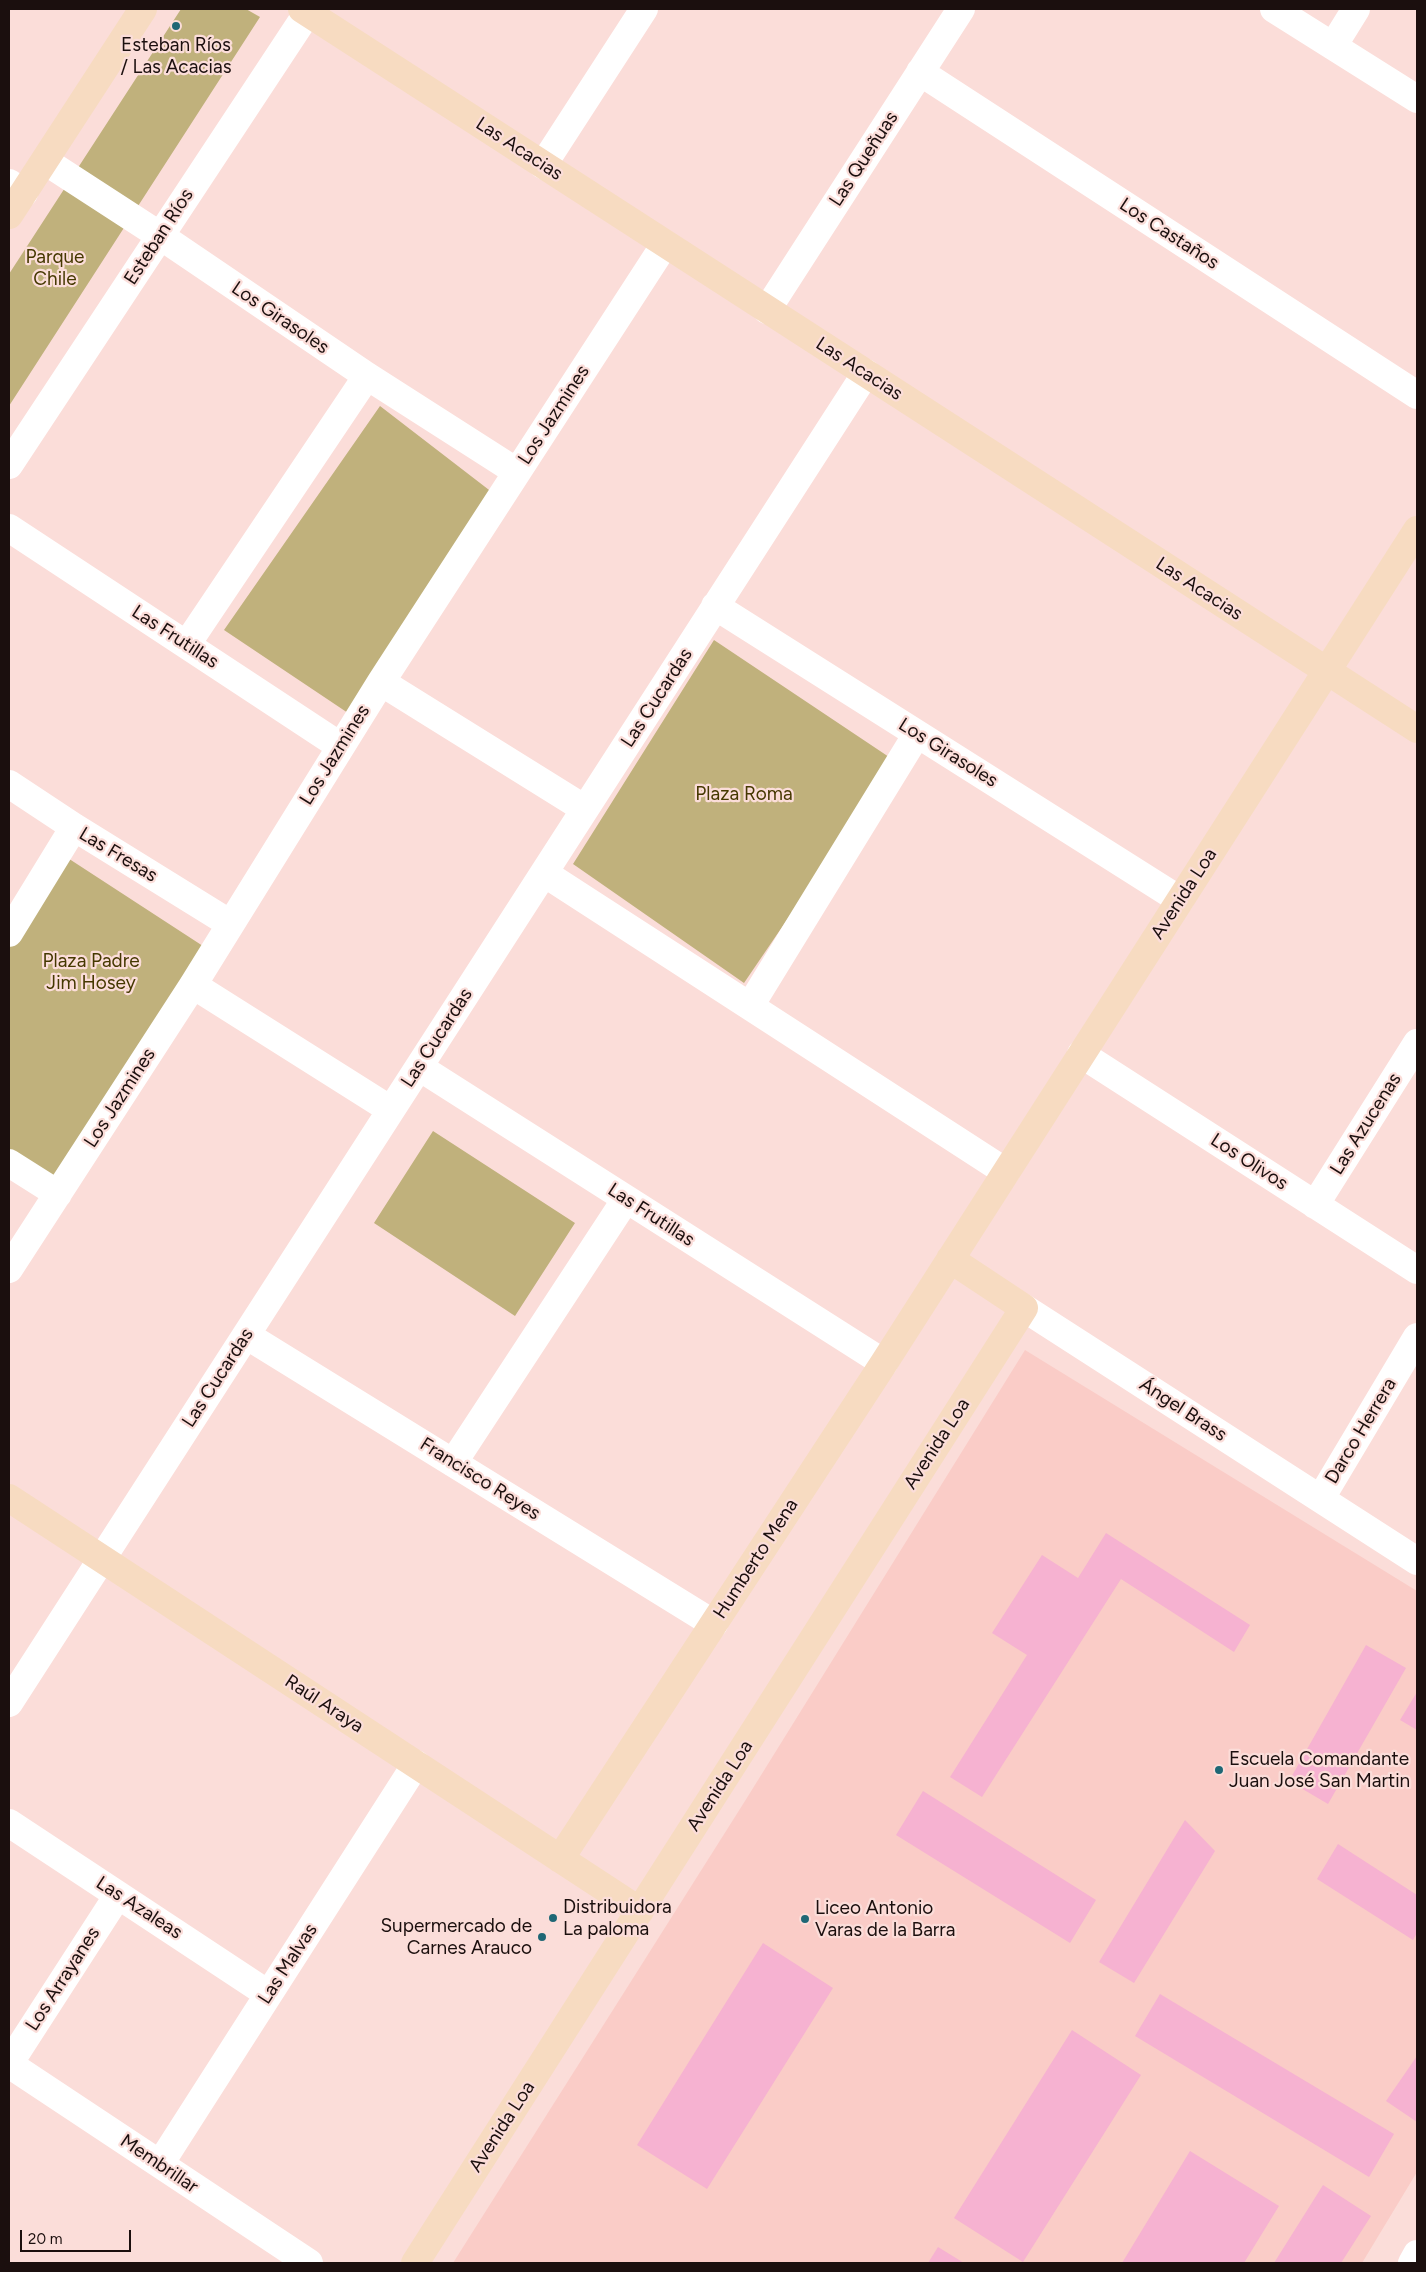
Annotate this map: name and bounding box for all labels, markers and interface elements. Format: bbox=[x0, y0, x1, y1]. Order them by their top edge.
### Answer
marker: Esteban Ríos / Las Acacias bbox=[170, 20, 182, 32]
place label: Esteban Ríos / Las Acacias bbox=[120, 34, 232, 78]
street label: Las Queñuas bbox=[825, 107, 903, 211]
street label: Las Acacias bbox=[471, 112, 567, 186]
street label: Esteban Ríos bbox=[120, 185, 198, 289]
street label: Los Castaños bbox=[1115, 193, 1223, 275]
park label: Parque Chile bbox=[26, 246, 84, 290]
street label: Los Girasoles bbox=[227, 277, 333, 359]
street label: Las Acacias bbox=[811, 332, 907, 406]
street label: Los Jazmines bbox=[513, 361, 595, 469]
street label: Las Acacias bbox=[1151, 552, 1247, 626]
street label: Las Frutillas bbox=[127, 601, 223, 673]
street label: Las Cucardas bbox=[617, 644, 697, 752]
street label: Los Jazmines bbox=[295, 701, 375, 809]
street label: Los Girasoles bbox=[894, 713, 1002, 793]
park label: Plaza Roma bbox=[695, 783, 793, 805]
street label: Las Fresas bbox=[75, 823, 161, 887]
street label: Avenida Loa bbox=[1146, 844, 1222, 944]
park label: Plaza Padre Jim Hosey bbox=[42, 950, 140, 994]
street label: Las Cucardas bbox=[397, 984, 477, 1092]
street label: Los Jazmines bbox=[79, 1044, 161, 1152]
street label: Las Azucenas bbox=[1326, 1069, 1406, 1179]
street label: Los Olivos bbox=[1206, 1129, 1292, 1195]
street label: Las Frutillas bbox=[603, 1179, 699, 1251]
street label: Las Cucardas bbox=[178, 1324, 258, 1432]
street label: Ángel Brass bbox=[1135, 1373, 1231, 1447]
street label: Darco Herrera bbox=[1321, 1374, 1401, 1488]
street label: Avenida Loa bbox=[899, 1394, 975, 1494]
street label: Francisco Reyes bbox=[416, 1433, 544, 1525]
street label: Humberto Mena bbox=[709, 1495, 803, 1623]
street label: Raúl Araya bbox=[280, 1670, 368, 1738]
street label: Avenida Loa bbox=[682, 1736, 758, 1836]
place label: Escuela Comandante Juan José San Martin bbox=[1229, 1748, 1410, 1792]
marker: Escuela Comandante Juan José San Martin bbox=[1213, 1764, 1225, 1776]
street label: Las Azaleas bbox=[92, 1872, 186, 1944]
place label: Distribuidora La paloma bbox=[563, 1896, 672, 1940]
place label: Liceo Antonio Varas de la Barra bbox=[815, 1897, 955, 1941]
marker: Distribuidora La paloma bbox=[547, 1912, 559, 1924]
marker: Liceo Antonio Varas de la Barra bbox=[799, 1913, 811, 1925]
place label: Supermercado de Carnes Arauco bbox=[380, 1915, 532, 1959]
street label: Las Malvas bbox=[254, 1920, 322, 2008]
street label: Los Arrayanes bbox=[21, 1923, 105, 2035]
marker: Supermercado de Carnes Arauco bbox=[536, 1931, 548, 1943]
street label: Avenida Loa bbox=[464, 2077, 540, 2177]
street label: Membrillar bbox=[116, 2130, 202, 2198]
scale bar bbox=[22, 2220, 134, 2252]
text: 20 m bbox=[28, 2230, 62, 2248]

